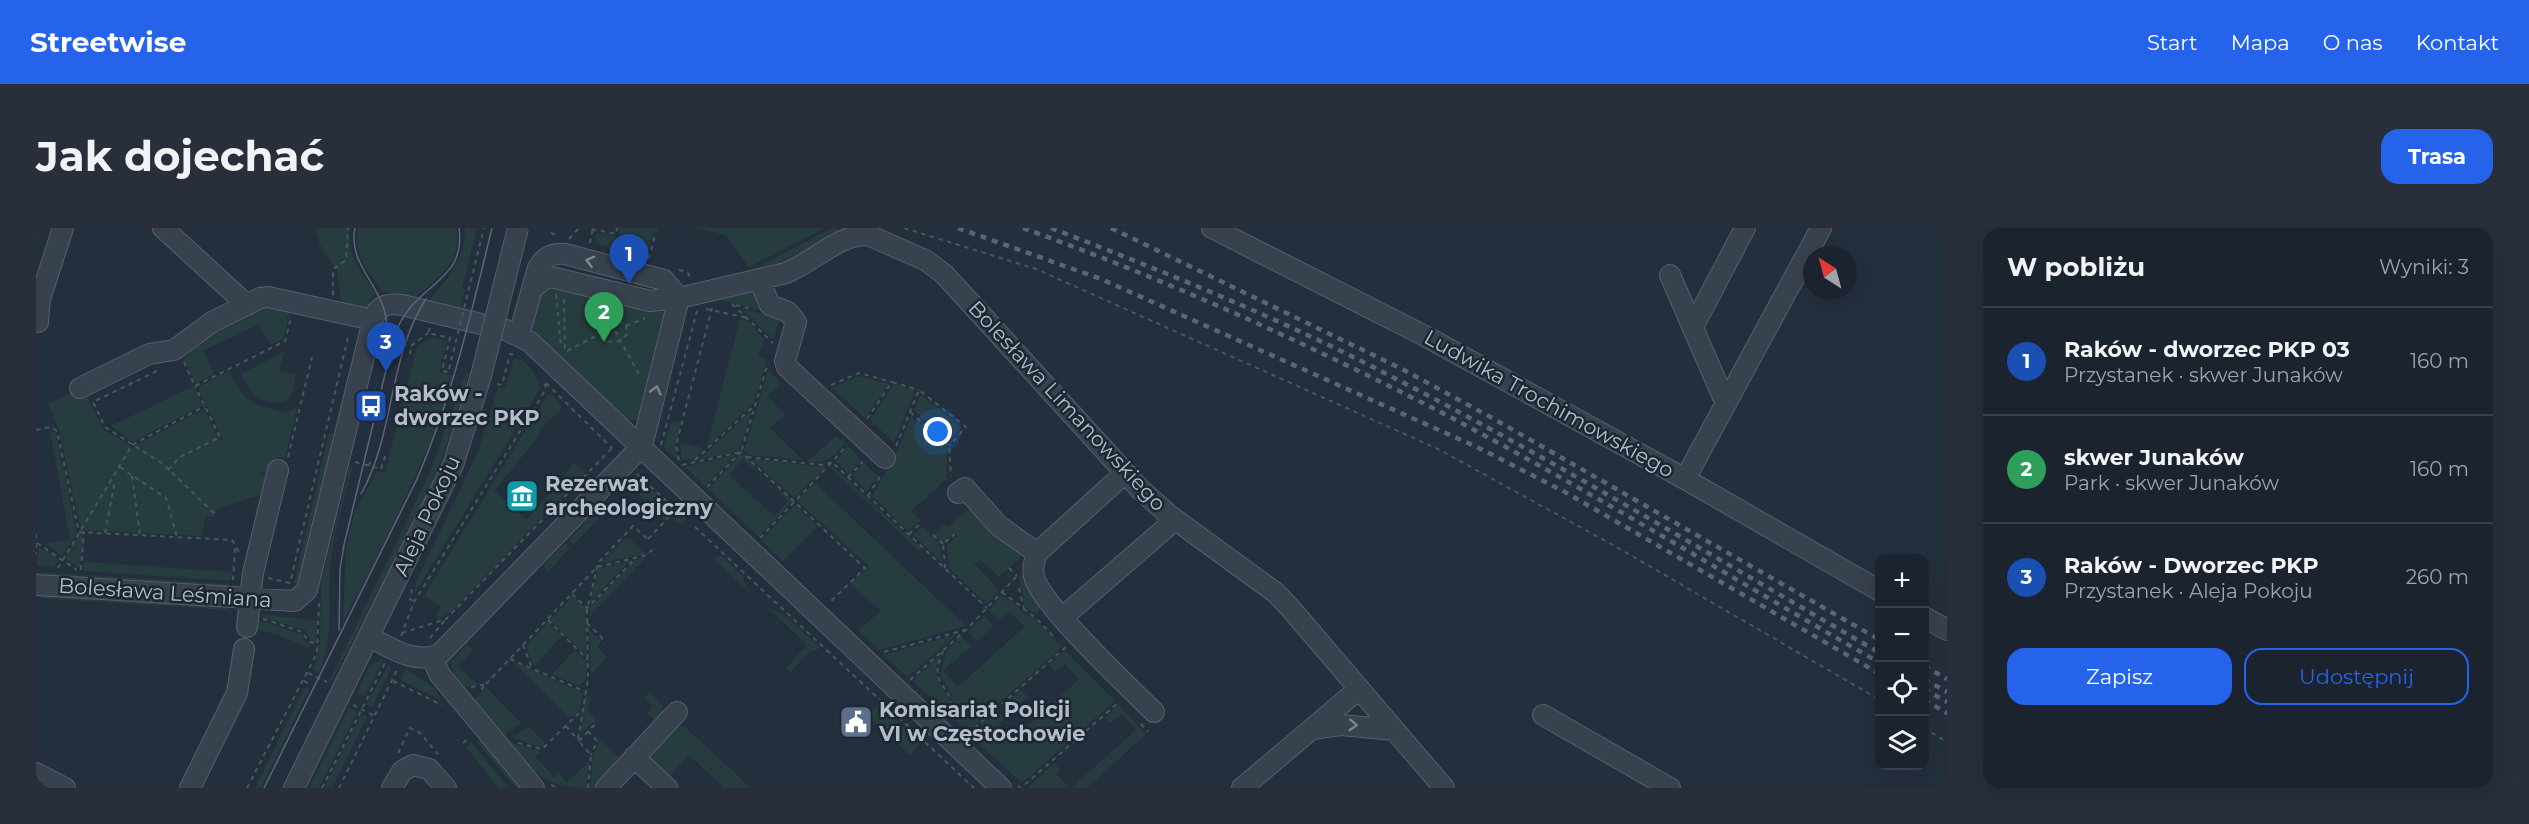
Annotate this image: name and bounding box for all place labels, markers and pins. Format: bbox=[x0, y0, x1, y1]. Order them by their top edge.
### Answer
pin: 1 bbox=[610, 235, 648, 284]
pin: 2 bbox=[584, 292, 624, 342]
pin: 3 bbox=[366, 322, 406, 372]
place label: Raków - dworzec PKP bbox=[394, 381, 540, 430]
bus stop icon: Raków - dworzec PKP bbox=[353, 388, 389, 424]
place label: Rezerwat archeologiczny bbox=[545, 471, 713, 520]
museum icon: Rezerwat archeologiczny bbox=[504, 478, 540, 514]
place label: Komisariat Policji VI w Częstochowie bbox=[878, 697, 1086, 746]
public building icon: Komisariat Policji VI w Częstochowie bbox=[838, 704, 874, 740]

